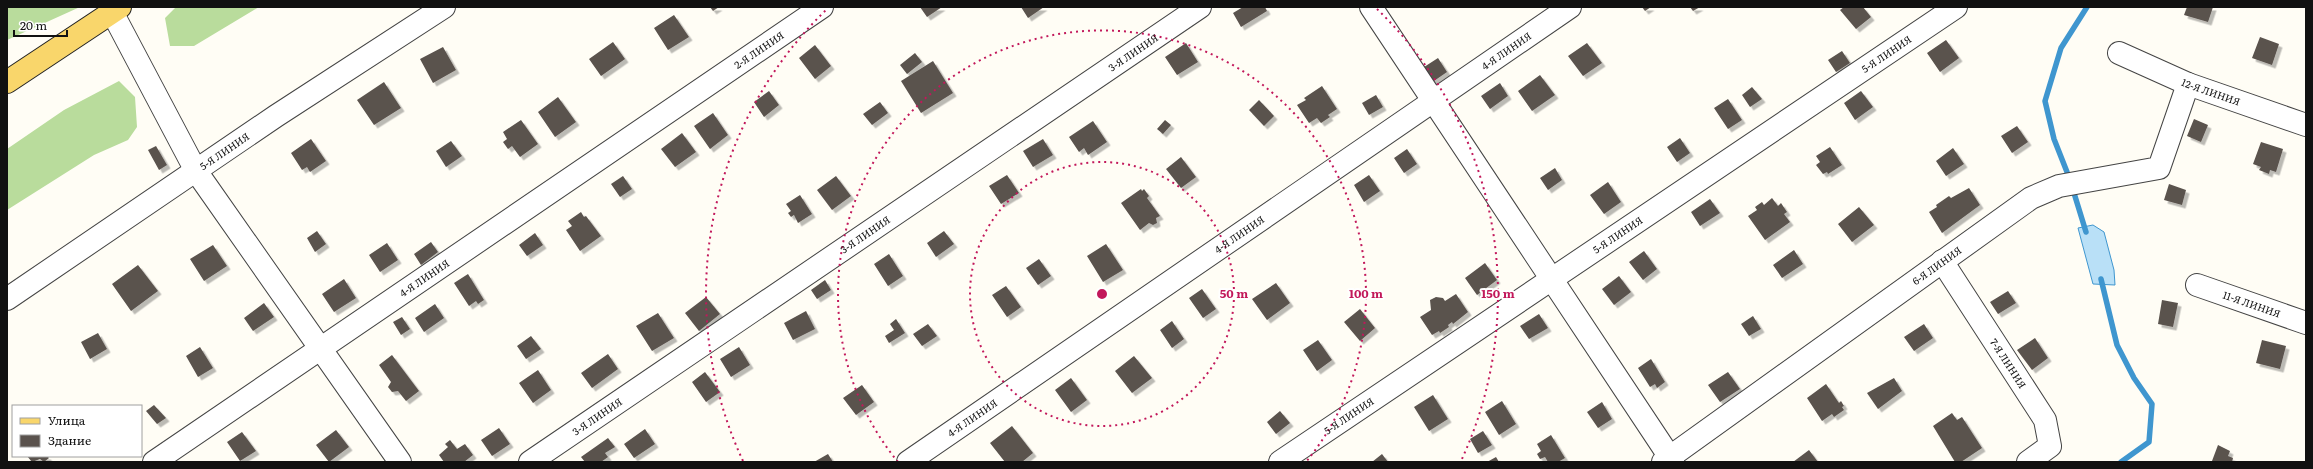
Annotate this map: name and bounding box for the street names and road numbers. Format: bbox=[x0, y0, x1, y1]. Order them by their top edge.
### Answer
street label: 2-Я ЛИНИЯ bbox=[731, 27, 787, 72]
street label: 4-Я ЛИНИЯ bbox=[1478, 28, 1534, 73]
street label: 3-Я ЛИНИЯ bbox=[1105, 30, 1161, 74]
street label: 5-Я ЛИНИЯ bbox=[1858, 31, 1914, 76]
street label: 12-Я ЛИНИЯ bbox=[2179, 74, 2243, 109]
street label: 5-Я ЛИНИЯ bbox=[196, 128, 252, 173]
street label: 4-Я ЛИНИЯ bbox=[1211, 211, 1267, 256]
street label: 3-Я ЛИНИЯ bbox=[837, 212, 893, 256]
street label: 5-Я ЛИНИЯ bbox=[1589, 212, 1645, 257]
street label: 6-Я ЛИНИЯ bbox=[1909, 242, 1964, 288]
street label: 4-Я ЛИНИЯ bbox=[396, 255, 452, 300]
street label: 11-Я ЛИНИЯ bbox=[2221, 287, 2283, 321]
street label: 7-Я ЛИНИЯ bbox=[1987, 335, 2030, 391]
street label: 5-Я ЛИНИЯ bbox=[1321, 393, 1377, 437]
street label: 3-Я ЛИНИЯ bbox=[569, 394, 625, 438]
street label: 4-Я ЛИНИЯ bbox=[944, 395, 1000, 440]

